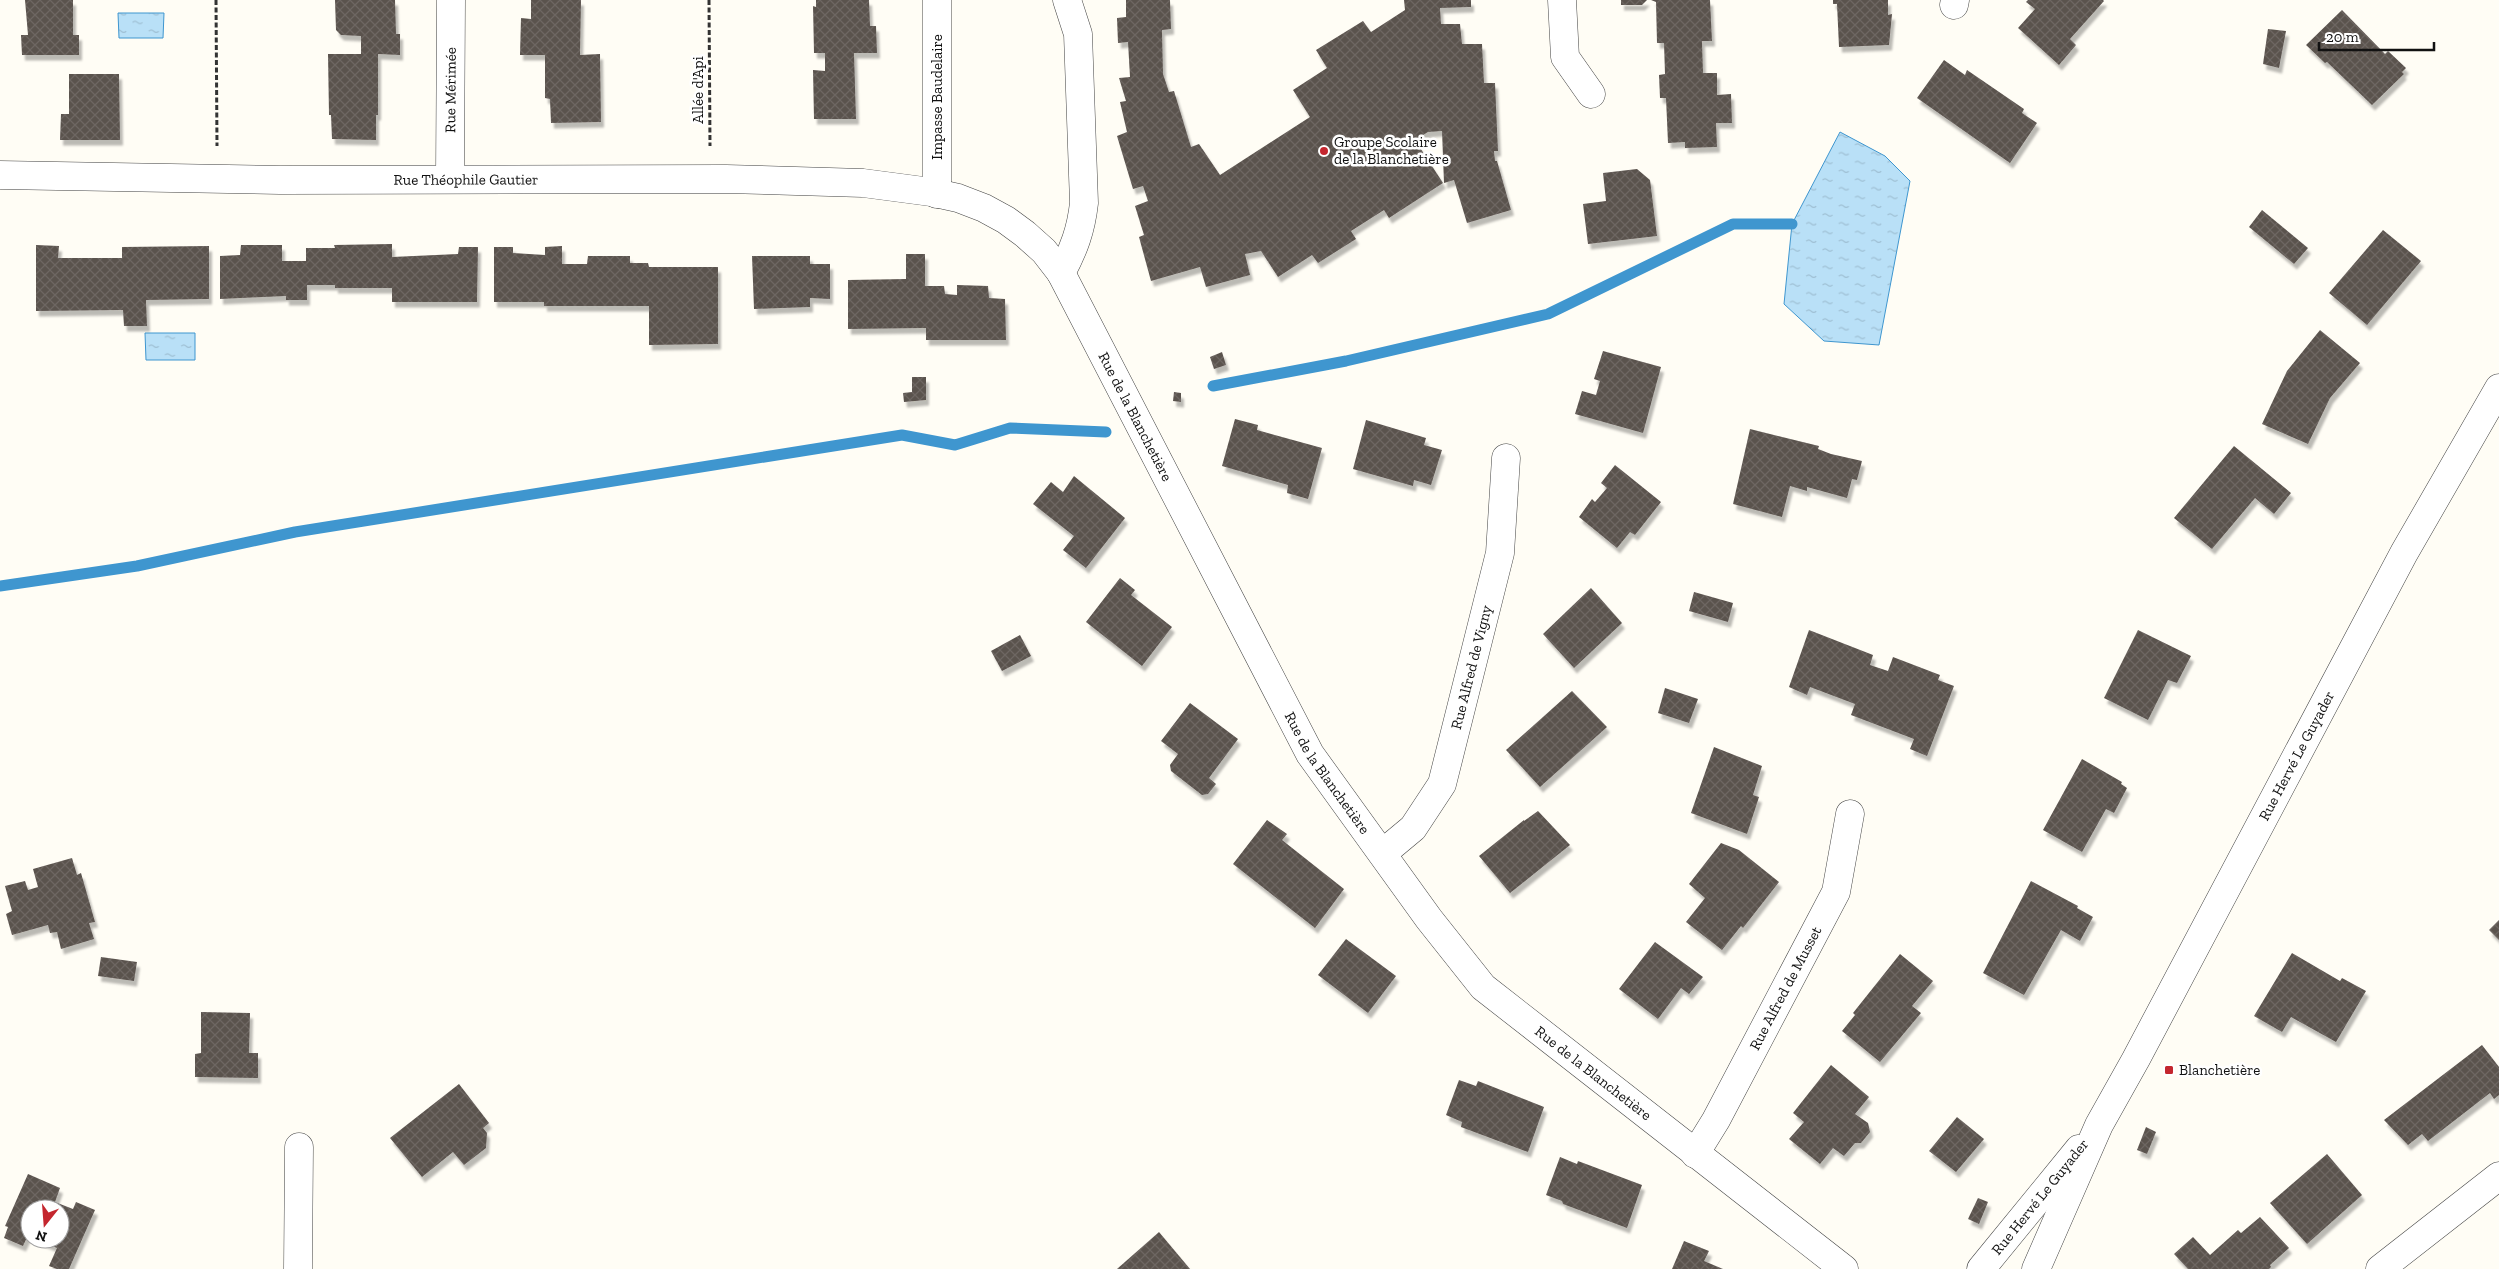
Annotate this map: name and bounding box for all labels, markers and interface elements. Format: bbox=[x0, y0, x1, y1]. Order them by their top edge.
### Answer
scale bar bbox=[2319, 20, 2434, 52]
text: 20 m bbox=[2326, 28, 2359, 46]
street label: Impasse Baudelaire bbox=[928, 34, 946, 160]
street label: Rue Mérimée bbox=[441, 47, 460, 133]
street label: Allée d'Api bbox=[689, 56, 707, 124]
place label: Groupe Scolaire de la Blanchetière bbox=[1334, 133, 1449, 168]
marker: Groupe Scolaire de la Blanchetière bbox=[1318, 145, 1330, 157]
street label: Rue Théophile Gautier bbox=[393, 170, 538, 189]
street label: Rue de la Blanchetière bbox=[1095, 349, 1176, 484]
street label: Rue Alfred de Vigny bbox=[1447, 603, 1496, 731]
street label: Rue Hervé Le Guyader bbox=[2255, 688, 2338, 824]
street label: Rue de la Blanchetière bbox=[1281, 709, 1374, 838]
street label: Rue Alfred de Musset bbox=[1746, 923, 1826, 1053]
street label: Rue de la Blanchetière bbox=[1531, 1022, 1655, 1124]
place label: Blanchetière bbox=[2179, 1061, 2260, 1079]
marker: Blanchetière bbox=[2163, 1064, 2175, 1076]
street label: Rue Hervé Le Guyader bbox=[1988, 1135, 2092, 1259]
north arrow bbox=[20, 1199, 70, 1249]
text: N bbox=[33, 1226, 49, 1246]

